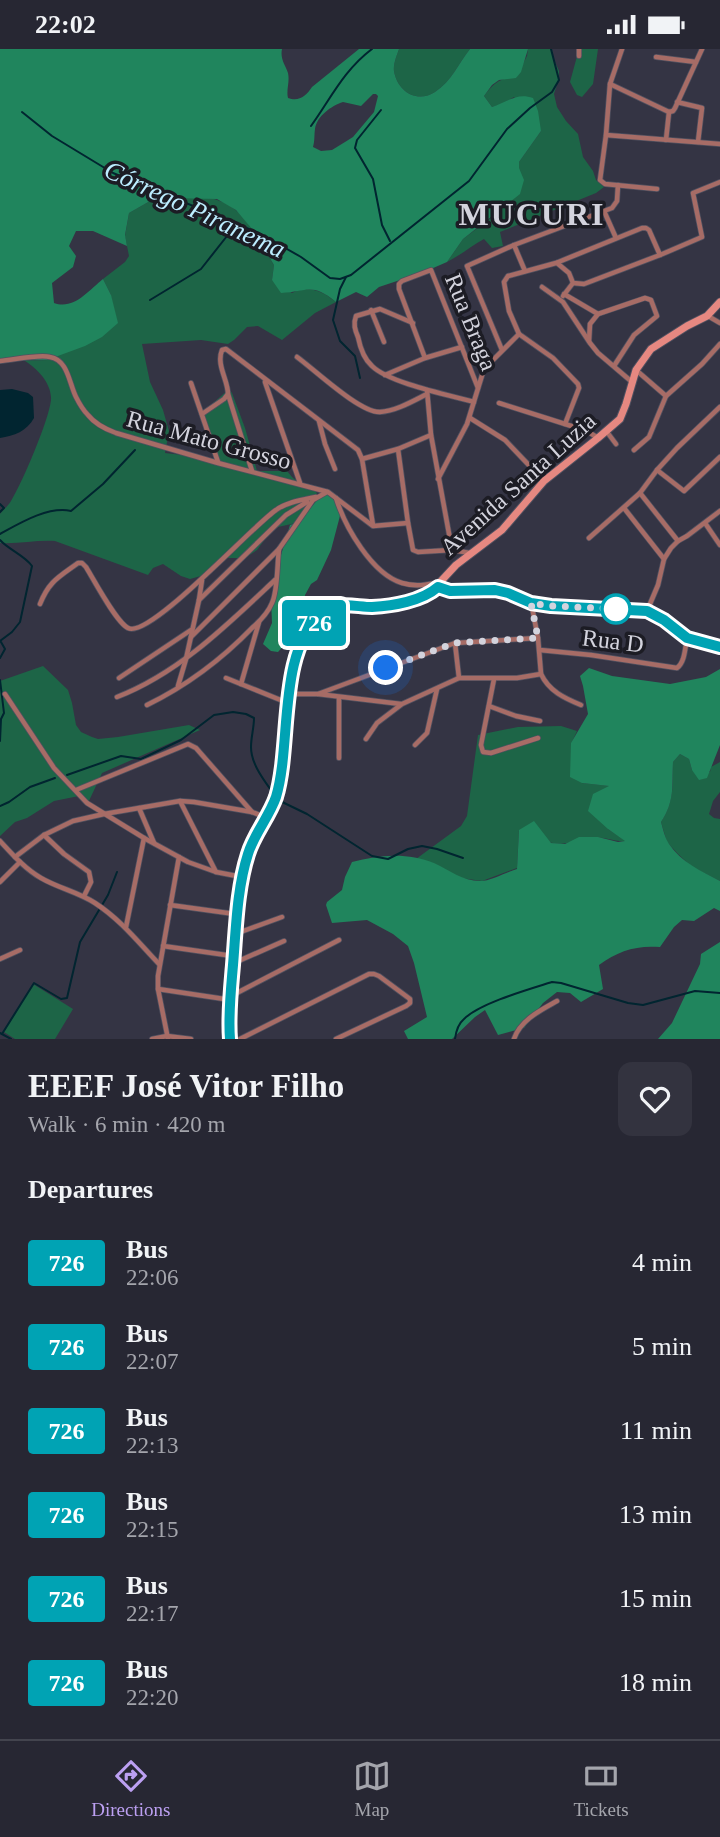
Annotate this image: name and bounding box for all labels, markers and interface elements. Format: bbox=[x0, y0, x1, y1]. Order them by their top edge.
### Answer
text: 22:02 bbox=[35, 10, 96, 39]
water label: Córrego Piranema bbox=[100, 155, 290, 264]
district label: MUCURI bbox=[458, 196, 606, 232]
street label: Rua Braga bbox=[440, 270, 502, 374]
street label: Rua Mato Grosso bbox=[124, 406, 294, 474]
street label: Avenida Santa Luzia bbox=[435, 407, 601, 560]
unlabelled marker bbox=[601, 594, 631, 624]
line badge: 726 bbox=[274, 600, 354, 646]
text: 726 bbox=[296, 610, 332, 636]
street label: Rua D bbox=[581, 624, 645, 658]
your location bbox=[368, 650, 403, 685]
button: heart bbox=[618, 1062, 692, 1136]
text: EEEF José Vitor Filho bbox=[28, 1068, 344, 1104]
text: Walk · 6 min · 420 m bbox=[28, 1112, 225, 1137]
text: Departures bbox=[28, 1175, 153, 1204]
text: Bus bbox=[126, 1235, 168, 1264]
text: 4 min bbox=[632, 1248, 692, 1277]
text: 726 bbox=[49, 1250, 85, 1276]
text: 22:06 bbox=[126, 1265, 178, 1290]
text: Bus bbox=[126, 1319, 168, 1348]
text: 5 min bbox=[632, 1332, 692, 1361]
text: 726 bbox=[49, 1334, 85, 1360]
text: 22:07 bbox=[126, 1349, 178, 1374]
text: Bus bbox=[126, 1403, 168, 1432]
text: 11 min bbox=[620, 1416, 692, 1445]
text: 726 bbox=[49, 1418, 85, 1444]
text: 22:13 bbox=[126, 1433, 178, 1458]
text: Bus bbox=[126, 1487, 168, 1516]
text: 13 min bbox=[619, 1500, 692, 1529]
text: 726 bbox=[49, 1502, 85, 1528]
text: 22:15 bbox=[126, 1517, 178, 1542]
text: Bus bbox=[126, 1571, 168, 1600]
text: 15 min bbox=[619, 1584, 692, 1613]
text: 726 bbox=[49, 1586, 85, 1612]
text: 22:17 bbox=[126, 1601, 178, 1626]
text: Bus bbox=[126, 1655, 168, 1684]
text: 18 min bbox=[619, 1668, 692, 1697]
text: 726 bbox=[49, 1670, 85, 1696]
text: 22:20 bbox=[126, 1685, 178, 1710]
tab: Directions bbox=[91, 1757, 170, 1821]
tab: Map bbox=[353, 1757, 391, 1821]
tab: Tickets bbox=[573, 1757, 629, 1821]

